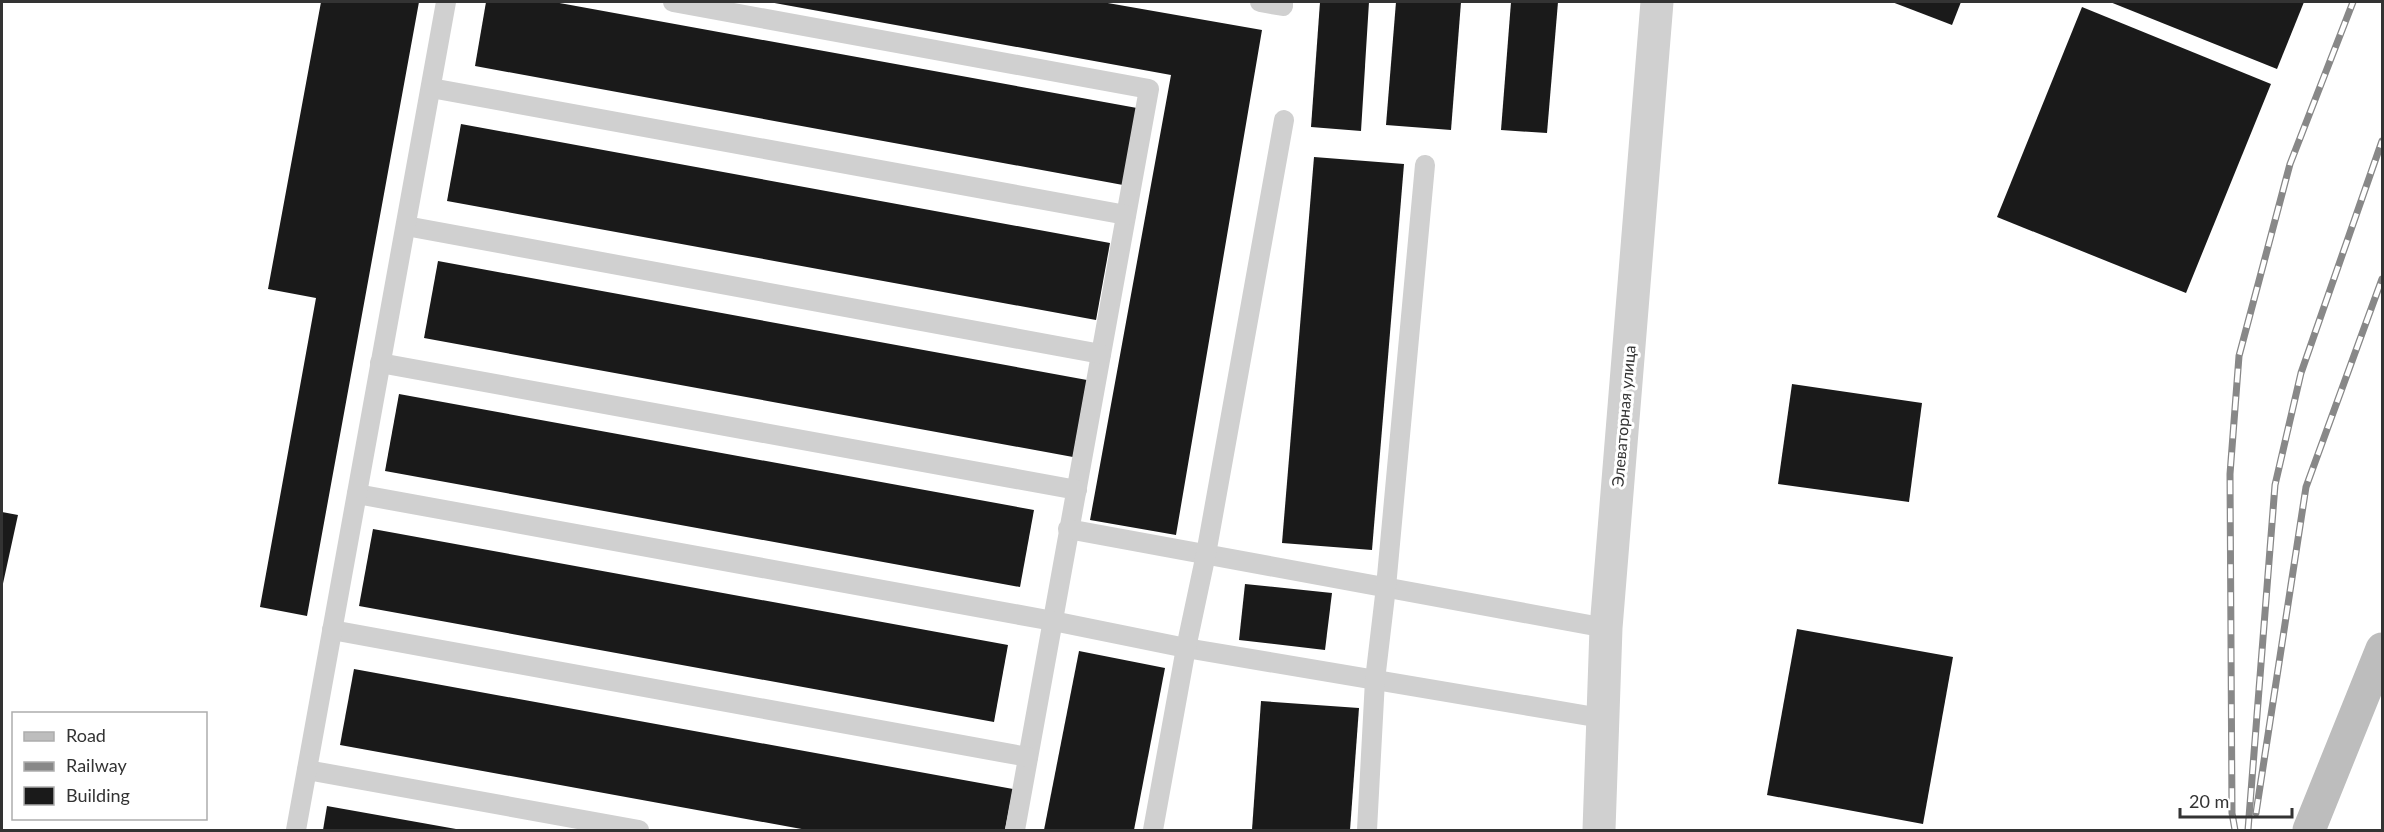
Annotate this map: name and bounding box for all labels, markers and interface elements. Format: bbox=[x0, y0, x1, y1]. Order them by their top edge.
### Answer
street label: Элеваторная улица bbox=[1607, 344, 1639, 488]
legend bbox=[12, 712, 207, 820]
text: Road bbox=[66, 724, 106, 746]
text: Railway bbox=[66, 754, 127, 776]
scale bar bbox=[2180, 781, 2292, 819]
text: Building bbox=[66, 784, 130, 806]
text: 20 m bbox=[2189, 790, 2229, 812]

